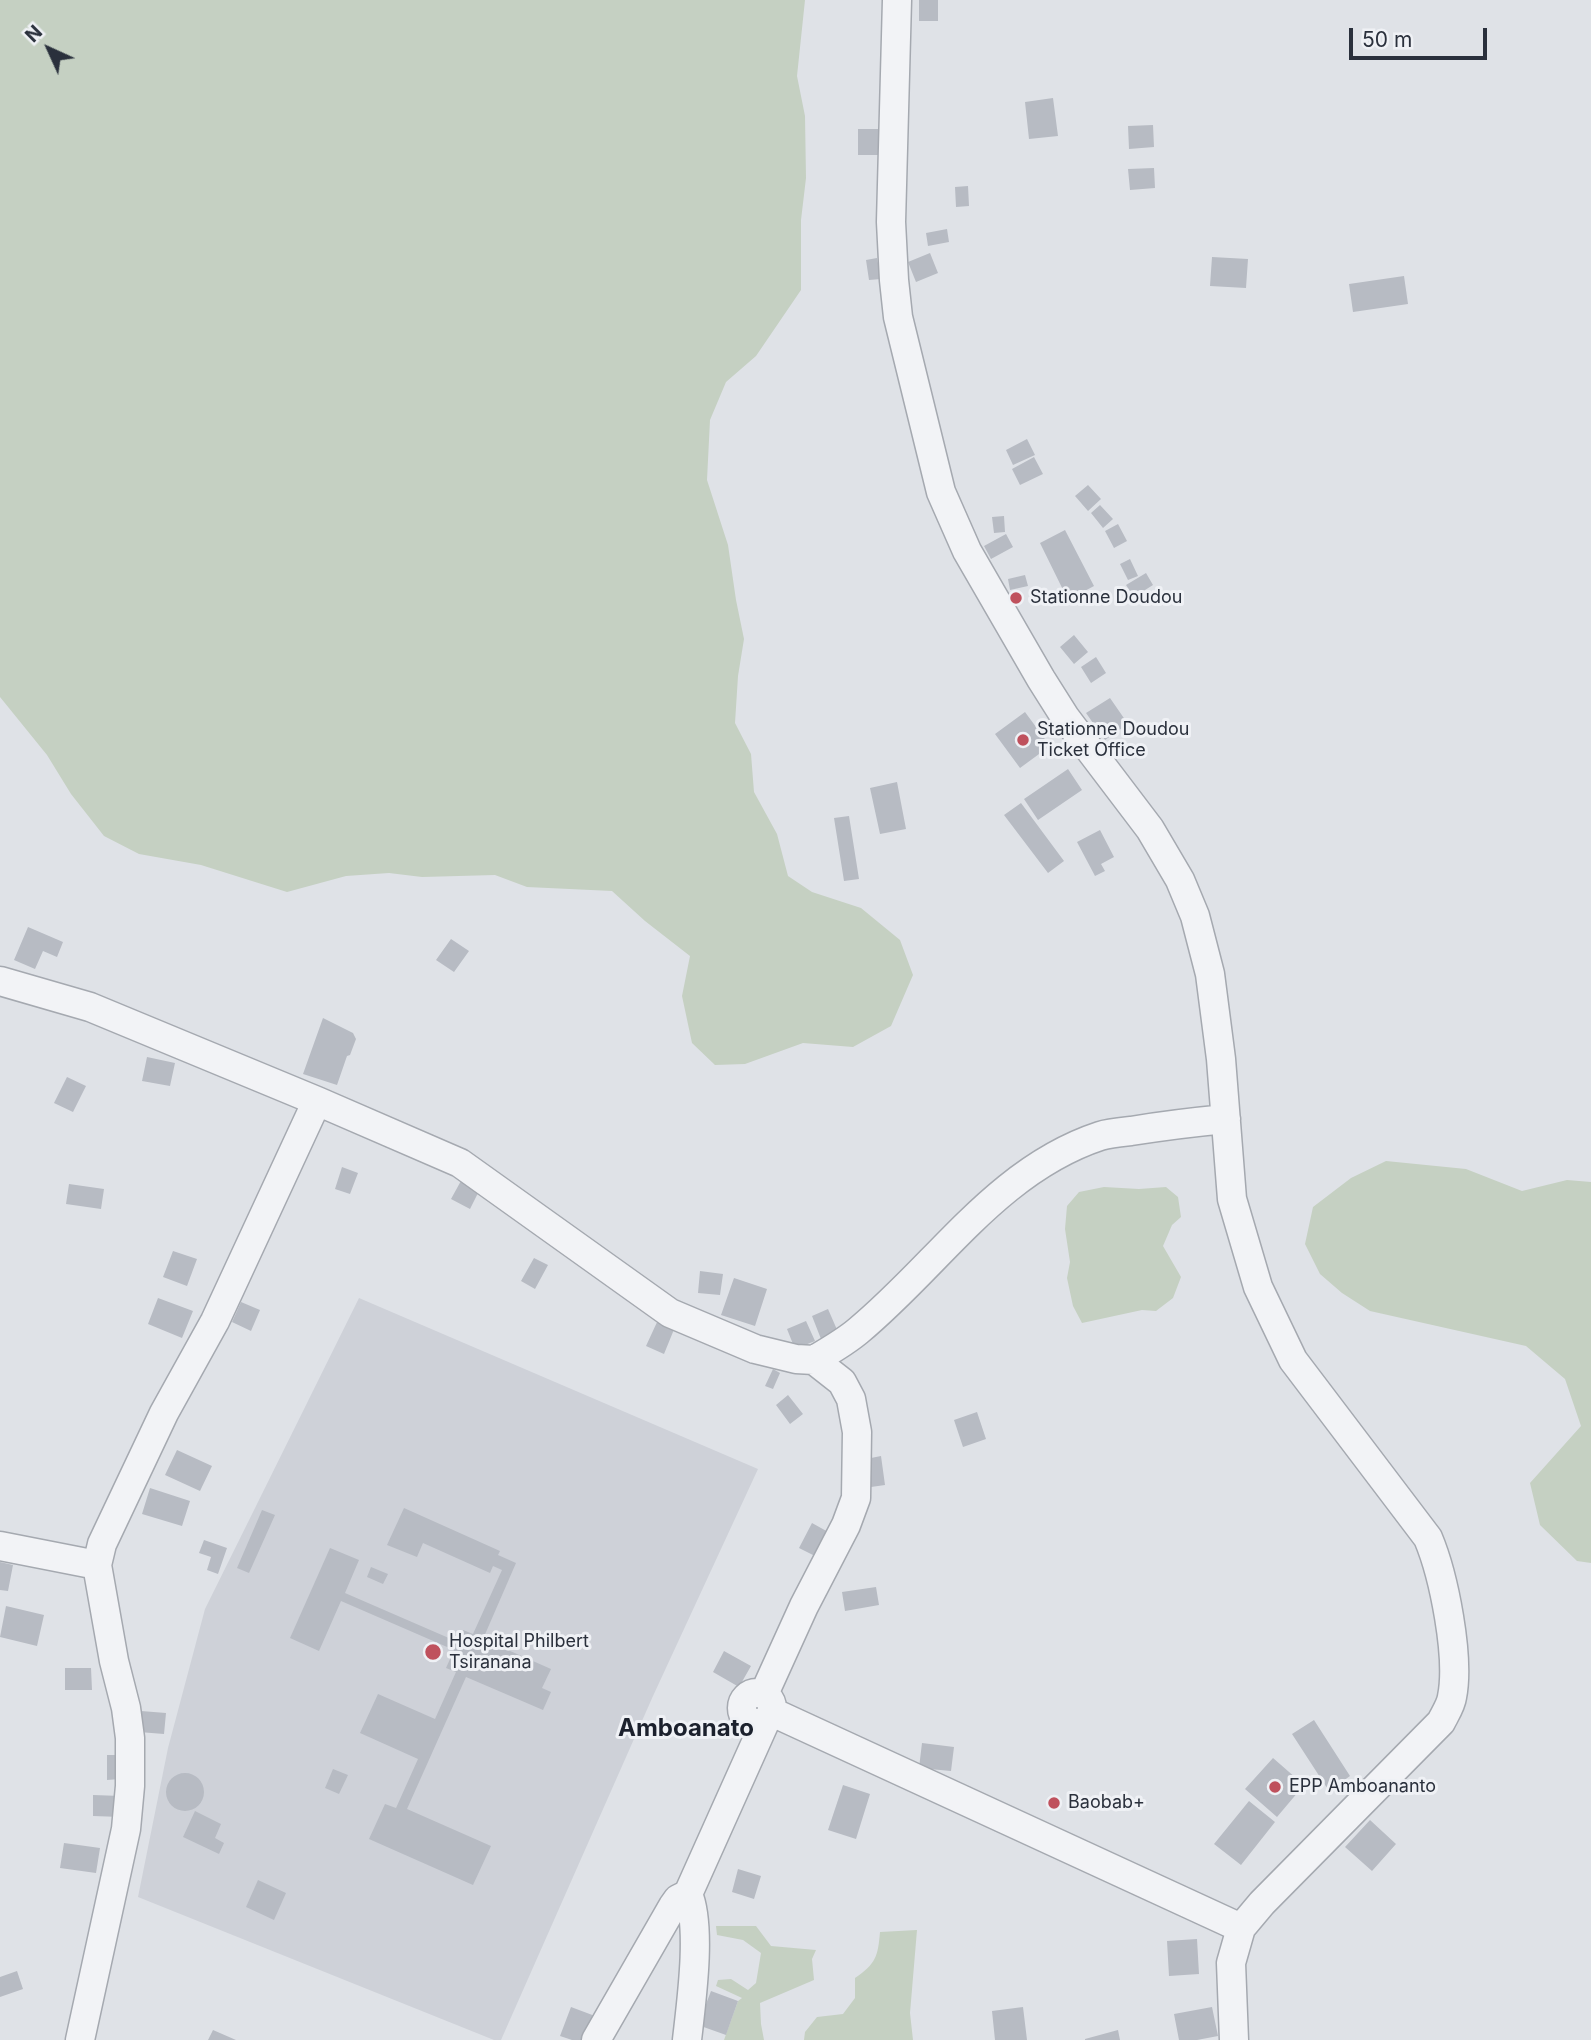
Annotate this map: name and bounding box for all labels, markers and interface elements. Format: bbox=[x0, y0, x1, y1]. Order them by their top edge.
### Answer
north arrow bbox=[14, 14, 84, 84]
scale bar bbox=[1353, 14, 1491, 58]
text: N bbox=[21, 21, 47, 47]
text: 50 m bbox=[1362, 27, 1412, 52]
place label: Stationne Doudou bbox=[1030, 587, 1182, 609]
marker: Stationne Doudou bbox=[1008, 590, 1024, 606]
place label: Stationne Doudou Ticket Office bbox=[1037, 719, 1189, 762]
marker: Stationne Doudou Ticket Office bbox=[1015, 732, 1031, 748]
place label: Hospital Philbert Tsiranana bbox=[449, 1631, 589, 1674]
marker: Hospital Philbert Tsiranana bbox=[423, 1642, 443, 1662]
district label: Amboanato bbox=[618, 1715, 754, 1743]
place label: EPP Amboananto bbox=[1289, 1776, 1436, 1798]
marker: EPP Amboananto bbox=[1267, 1779, 1283, 1795]
place label: Baobab+ bbox=[1068, 1792, 1145, 1814]
marker: Baobab+ bbox=[1046, 1795, 1062, 1811]

